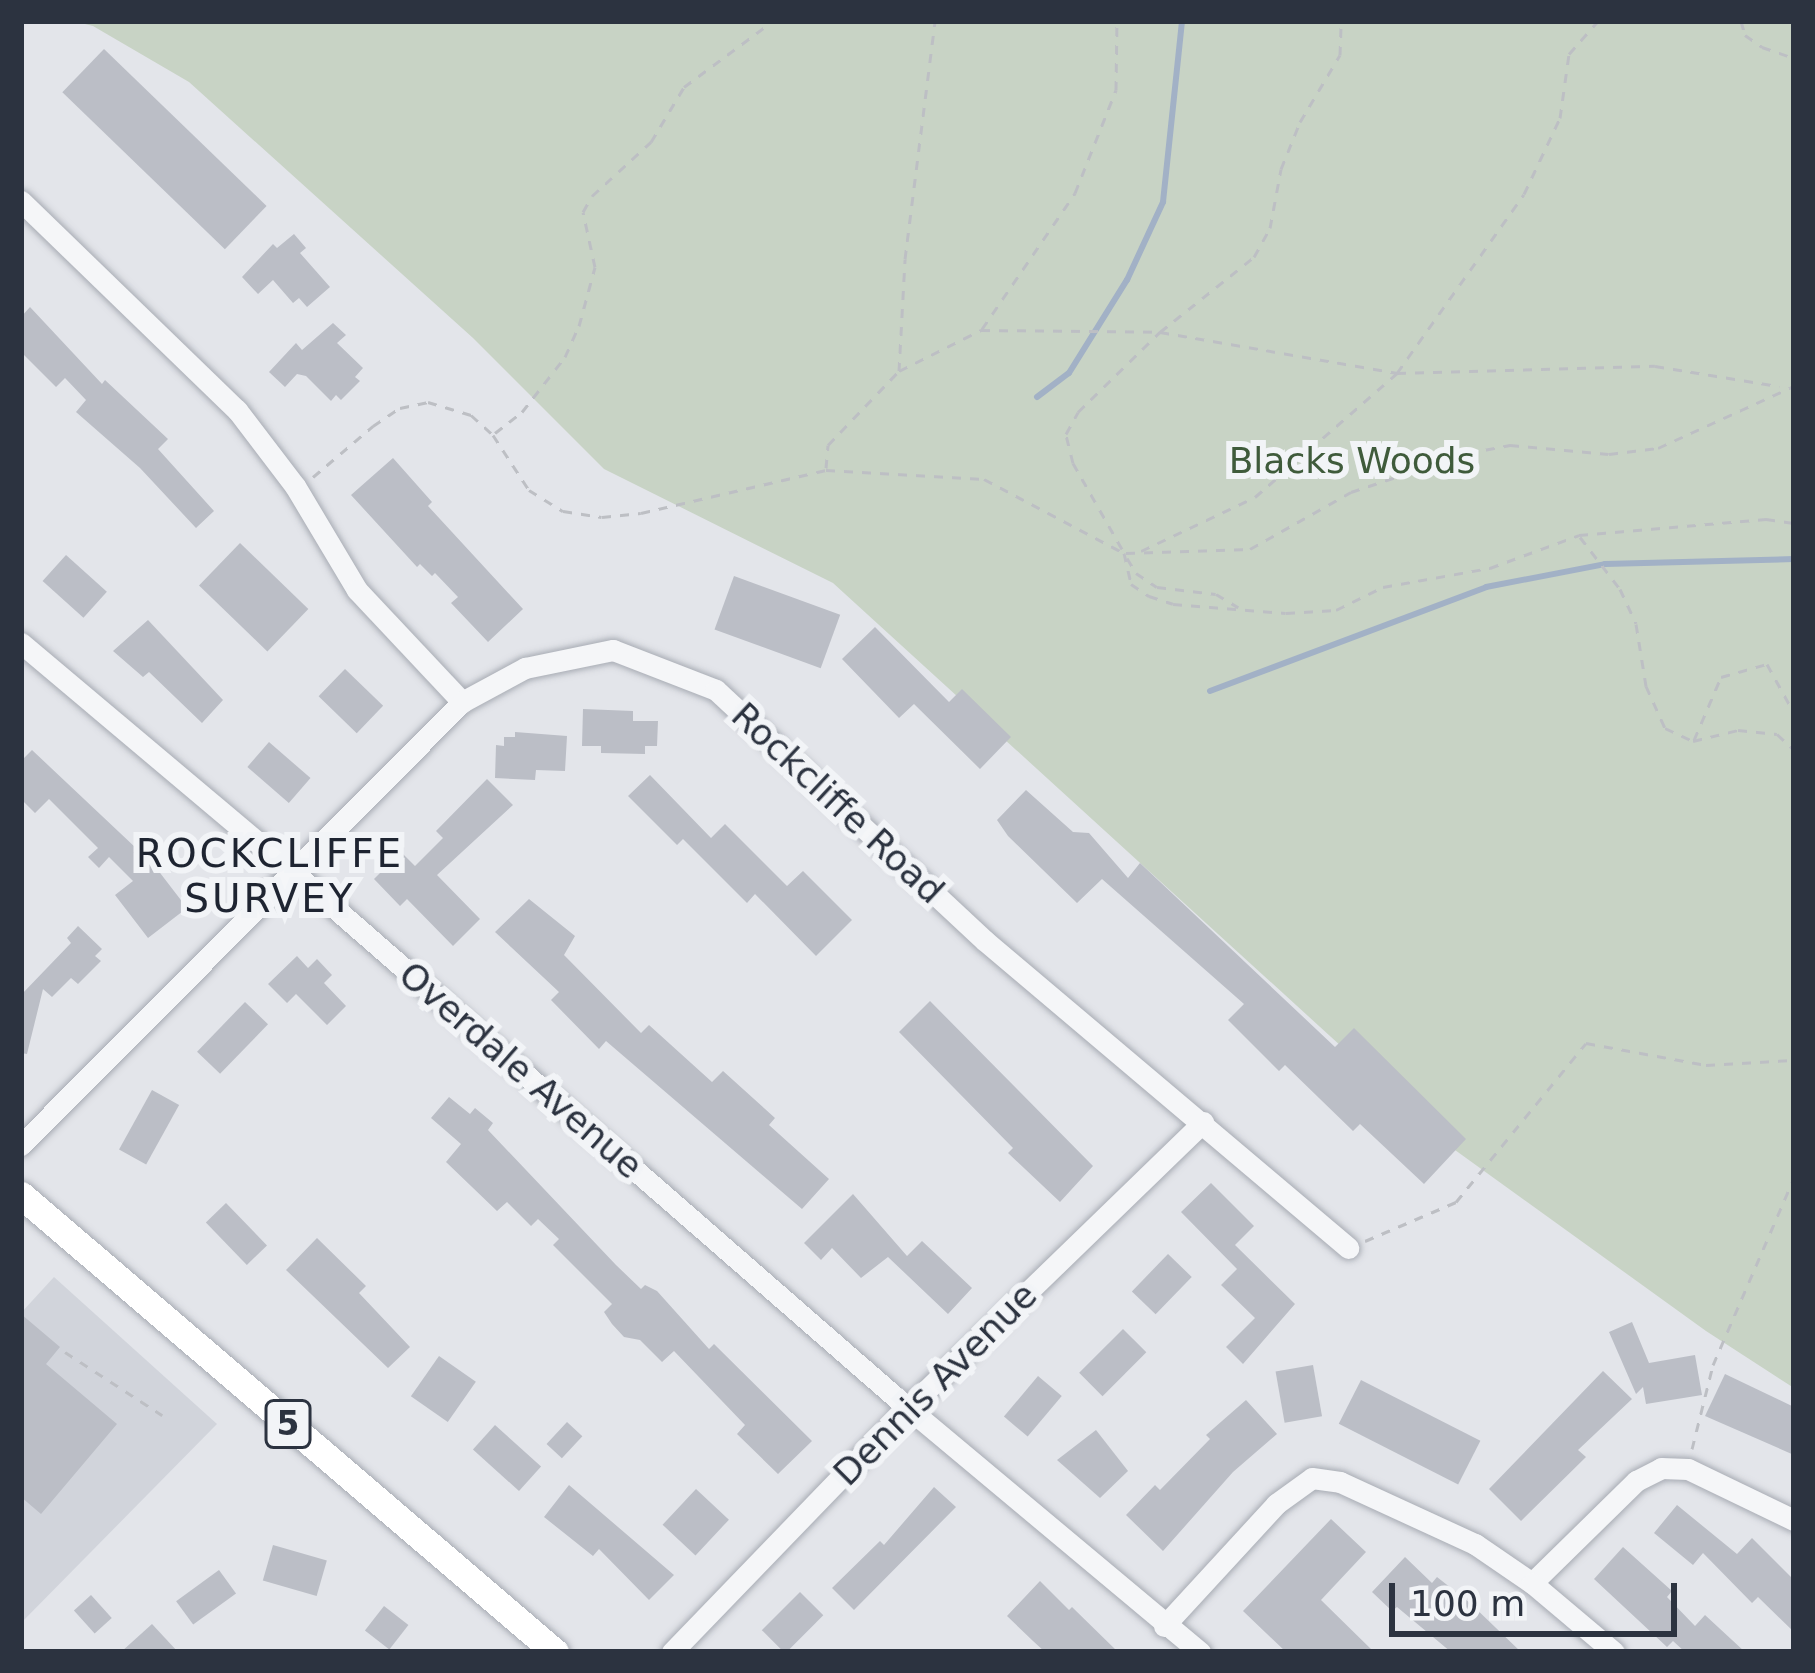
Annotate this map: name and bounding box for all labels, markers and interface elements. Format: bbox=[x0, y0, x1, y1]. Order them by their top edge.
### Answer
park label: Blacks Woods bbox=[1229, 439, 1475, 483]
street label: Rockcliffe Road bbox=[723, 694, 953, 912]
district label: ROCKCLIFFE SURVEY bbox=[136, 832, 404, 923]
street label: Overdale Avenue bbox=[391, 953, 651, 1187]
street label: Dennis Avenue bbox=[824, 1273, 1046, 1495]
road number: 5 bbox=[264, 1397, 312, 1451]
scale bar bbox=[1395, 1559, 1683, 1633]
text: 100 m bbox=[1410, 1583, 1525, 1624]

